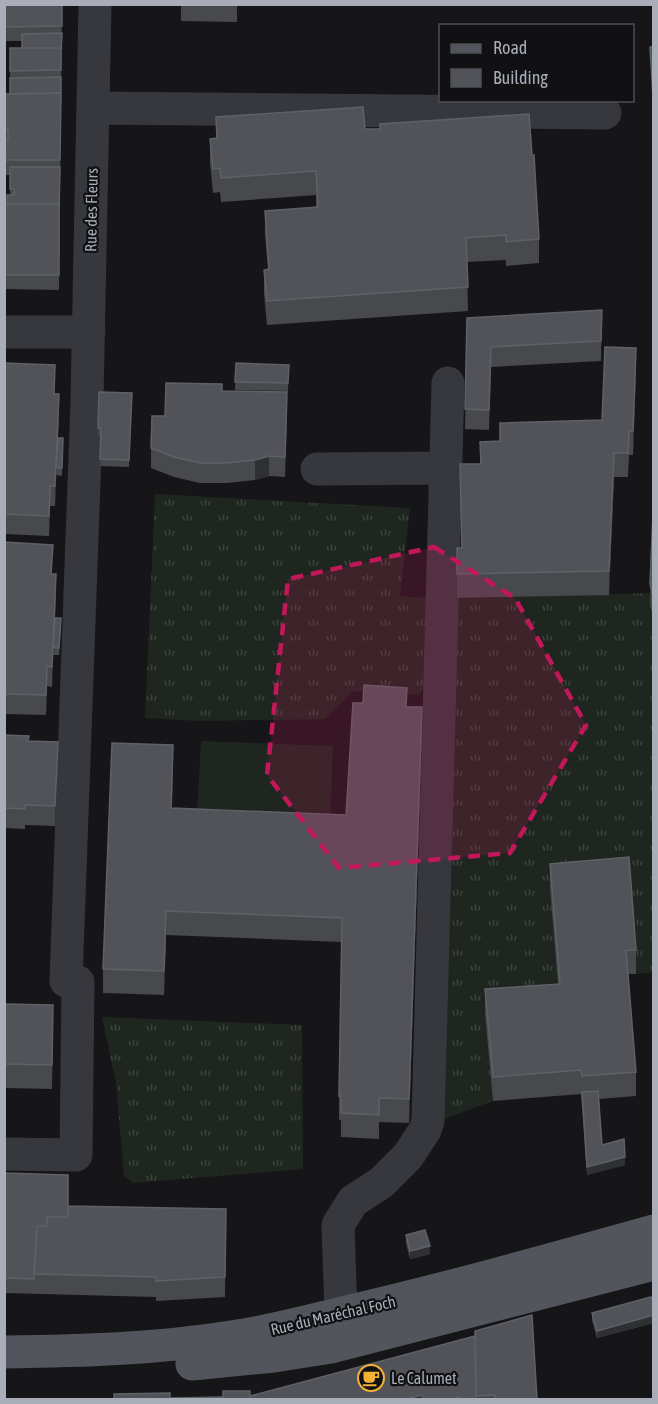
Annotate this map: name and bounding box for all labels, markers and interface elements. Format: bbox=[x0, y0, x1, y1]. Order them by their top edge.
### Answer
legend bbox=[439, 24, 634, 102]
text: Road bbox=[493, 37, 527, 58]
text: Building bbox=[493, 67, 548, 88]
street label: Rue des Fleurs bbox=[81, 168, 101, 252]
street label: Rue du Maréchal Foch bbox=[269, 1292, 397, 1338]
cafe icon: Le Calumet bbox=[356, 1363, 386, 1393]
place label: Le Calumet bbox=[391, 1369, 457, 1387]

